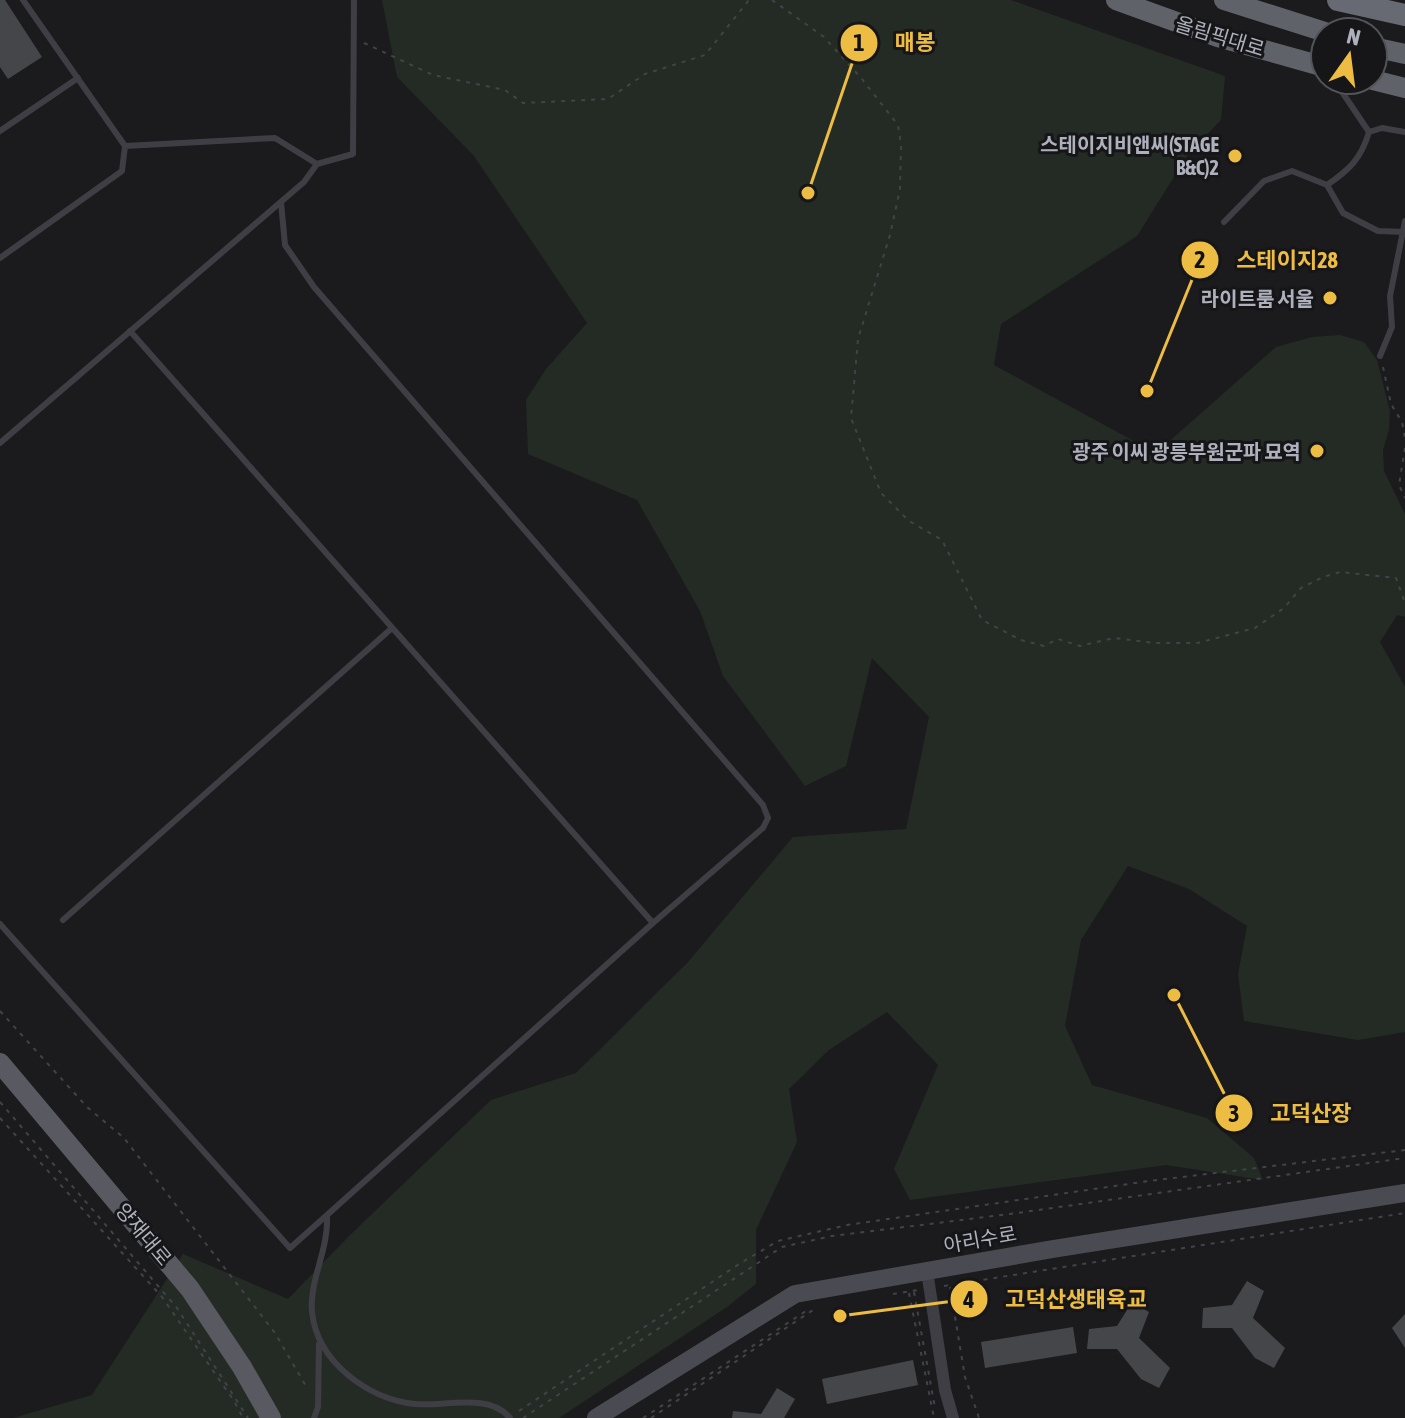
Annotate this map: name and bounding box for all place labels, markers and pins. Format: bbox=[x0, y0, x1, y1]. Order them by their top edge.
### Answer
callout: 매봉 bbox=[839, 20, 951, 66]
place label: 스테이지비앤씨(STAGE B&C)2 bbox=[1040, 133, 1219, 179]
marker: 스테이지비앤씨(STAGE B&C)2 bbox=[1226, 147, 1244, 165]
callout: 스테이지28 bbox=[1180, 237, 1354, 283]
place label: 라이트룸 서울 bbox=[1201, 287, 1314, 310]
marker: 라이트룸 서울 bbox=[1321, 289, 1339, 307]
place label: 광주 이씨 광릉부원군파 묘역 bbox=[1072, 440, 1301, 463]
marker: 광주 이씨 광릉부원군파 묘역 bbox=[1308, 442, 1326, 460]
callout: 고덕산장 bbox=[1214, 1090, 1367, 1136]
callout: 고덕산생태육교 bbox=[949, 1276, 1163, 1322]

